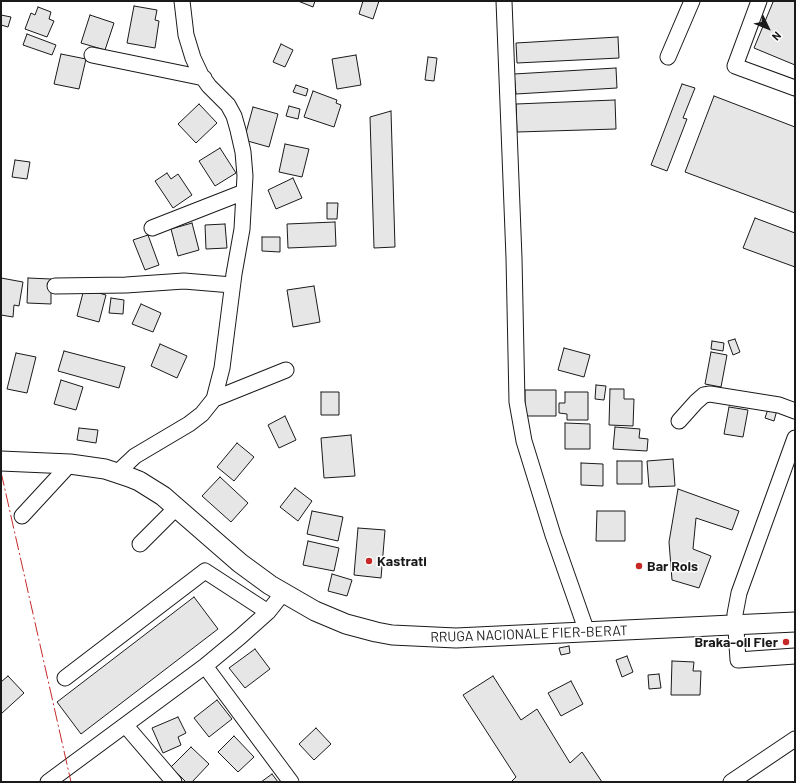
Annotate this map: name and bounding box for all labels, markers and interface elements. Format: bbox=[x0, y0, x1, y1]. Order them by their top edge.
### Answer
north arrow bbox=[748, 8, 788, 48]
text: N bbox=[770, 29, 784, 44]
place label: Kastrati bbox=[377, 553, 427, 569]
marker: Kastrati bbox=[364, 556, 374, 566]
place label: Bar Rois bbox=[647, 558, 698, 574]
marker: Bar Rois bbox=[634, 561, 644, 571]
street label: RRUGA NACIONALE FIER-BERAT bbox=[430, 622, 628, 646]
place label: Braka-oil Fier bbox=[694, 634, 778, 650]
marker: Braka-oil Fier bbox=[781, 637, 791, 647]

